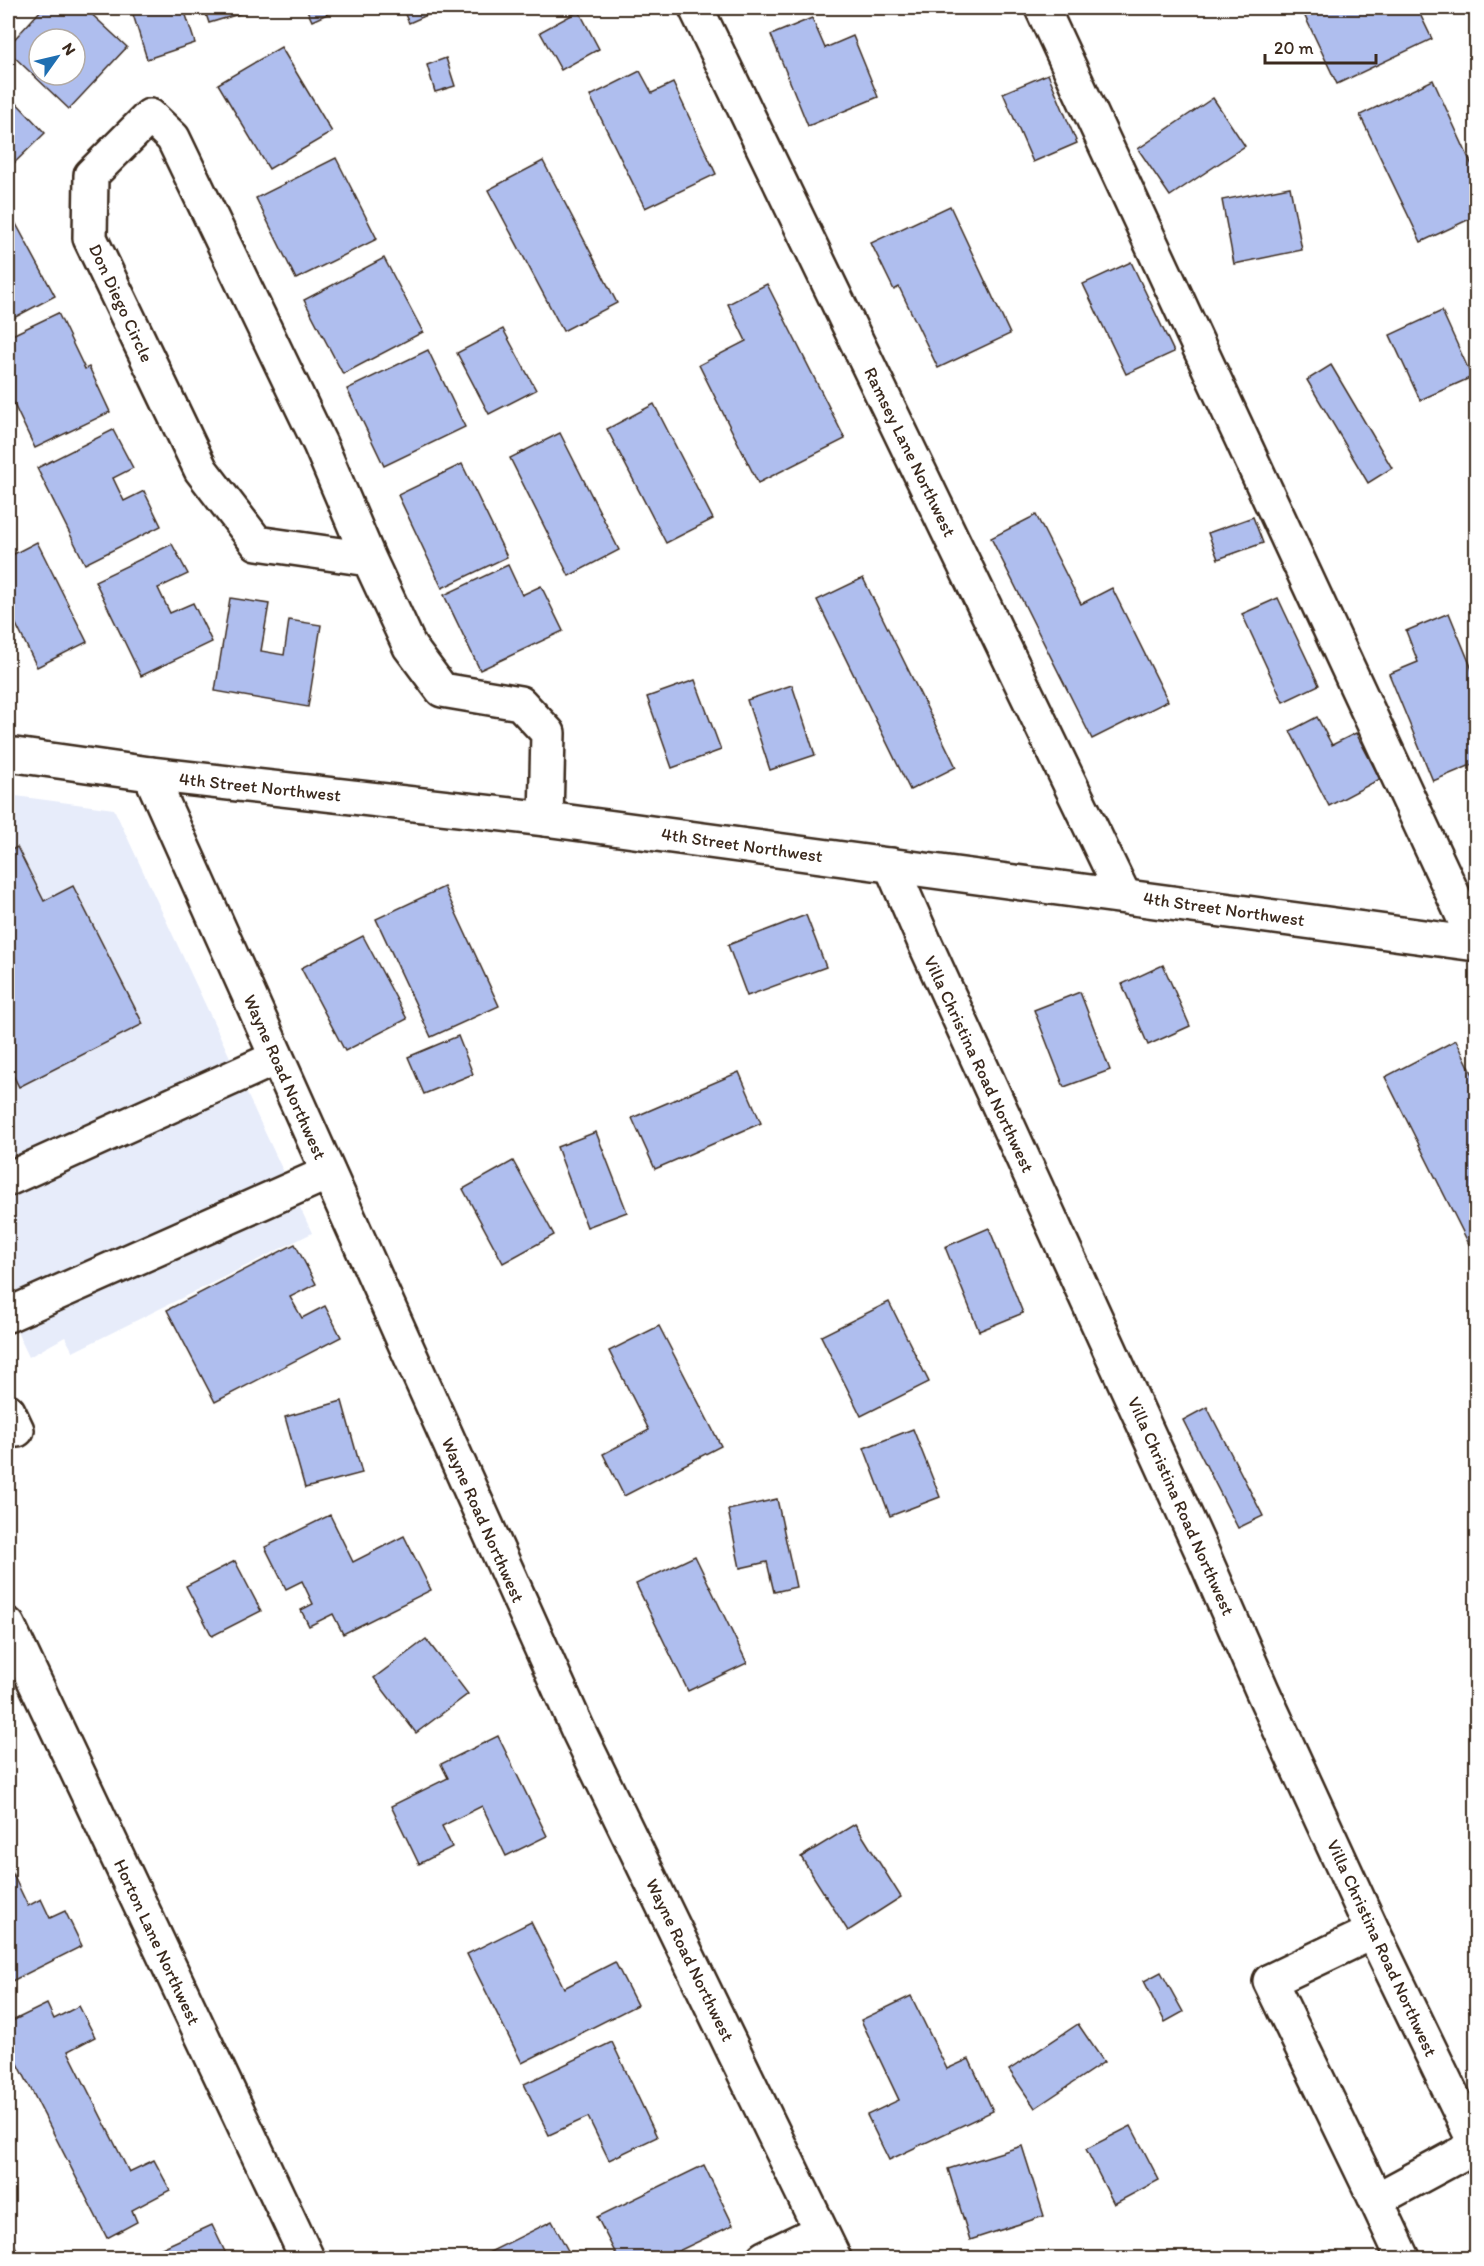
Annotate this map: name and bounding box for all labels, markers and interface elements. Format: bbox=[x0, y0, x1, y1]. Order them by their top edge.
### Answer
north arrow bbox=[27, 27, 87, 87]
scale bar bbox=[1265, 27, 1376, 65]
text: 20 m bbox=[1274, 37, 1314, 59]
text: N bbox=[58, 39, 80, 59]
street label: Don Diego Circle bbox=[84, 240, 158, 366]
street label: Ramsey Lane Northwest bbox=[859, 364, 961, 541]
street label: 4th Street Northwest bbox=[178, 768, 342, 806]
street label: 4th Street Northwest bbox=[660, 823, 824, 867]
street label: 4th Street Northwest bbox=[1142, 887, 1306, 931]
street label: Villa Christina Road Northwest bbox=[919, 952, 1039, 1176]
street label: Wayne Road Northwest bbox=[239, 991, 331, 1163]
street label: Villa Christina Road Northwest bbox=[1123, 1393, 1239, 1619]
street label: Wayne Road Northwest bbox=[437, 1434, 529, 1606]
street label: Villa Christina Road Northwest bbox=[1322, 1836, 1442, 2060]
street label: Horton Lane Northwest bbox=[109, 1856, 205, 2029]
street label: Wayne Road Northwest bbox=[641, 1875, 739, 2045]

